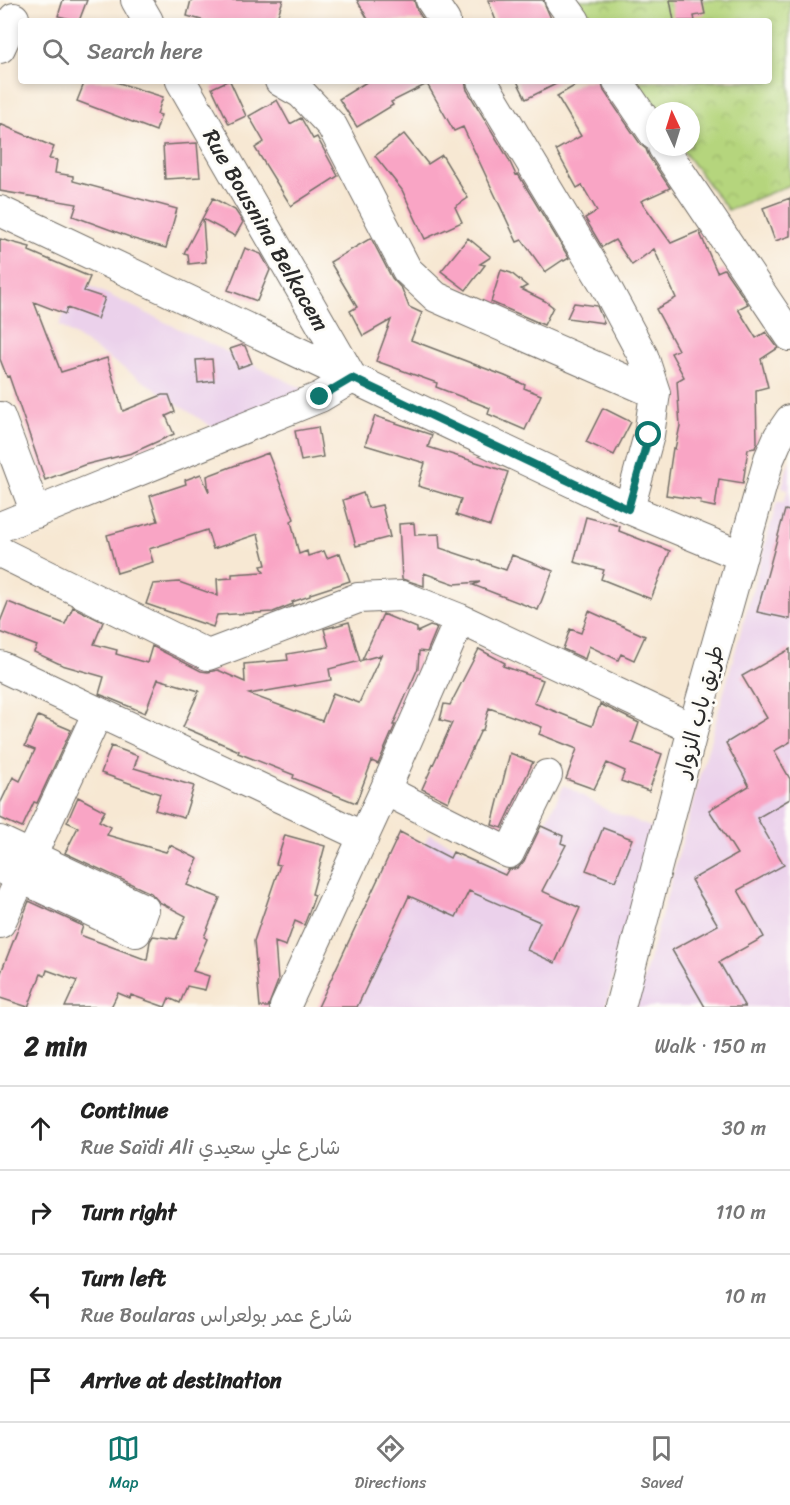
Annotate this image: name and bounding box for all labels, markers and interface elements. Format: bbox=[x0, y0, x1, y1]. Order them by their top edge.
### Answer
search box bbox=[18, 18, 772, 84]
text: Search here bbox=[87, 32, 203, 71]
icon: search bbox=[39, 35, 72, 68]
north arrow bbox=[646, 102, 700, 156]
street label: Rue Bousnina Belkacem bbox=[192, 121, 340, 339]
route end bbox=[306, 383, 332, 409]
route start bbox=[635, 421, 661, 447]
street label: طريق باب الزوار bbox=[662, 640, 735, 783]
text: 2 min bbox=[24, 1023, 87, 1069]
text: Walk · 150 m bbox=[654, 1029, 766, 1064]
text: Continue bbox=[81, 1091, 169, 1130]
text: 30 m bbox=[722, 1111, 766, 1146]
icon: ahead bbox=[24, 1112, 57, 1145]
text: Rue Saïdi Ali شارع علي سعيدي bbox=[81, 1130, 341, 1165]
text: Turn right bbox=[81, 1193, 176, 1232]
text: 110 m bbox=[716, 1195, 766, 1230]
icon: right bbox=[24, 1196, 57, 1229]
text: Turn left bbox=[81, 1259, 166, 1298]
text: 10 m bbox=[724, 1279, 766, 1314]
icon: left bbox=[24, 1280, 57, 1313]
text: Rue Boularas شارع عمر بولعراس bbox=[81, 1298, 353, 1333]
text: Arrive at destination bbox=[81, 1361, 282, 1400]
icon: arrive bbox=[24, 1364, 57, 1397]
tab: Map bbox=[107, 1432, 140, 1497]
tab: Directions bbox=[355, 1432, 426, 1497]
tab: Saved bbox=[641, 1432, 683, 1497]

